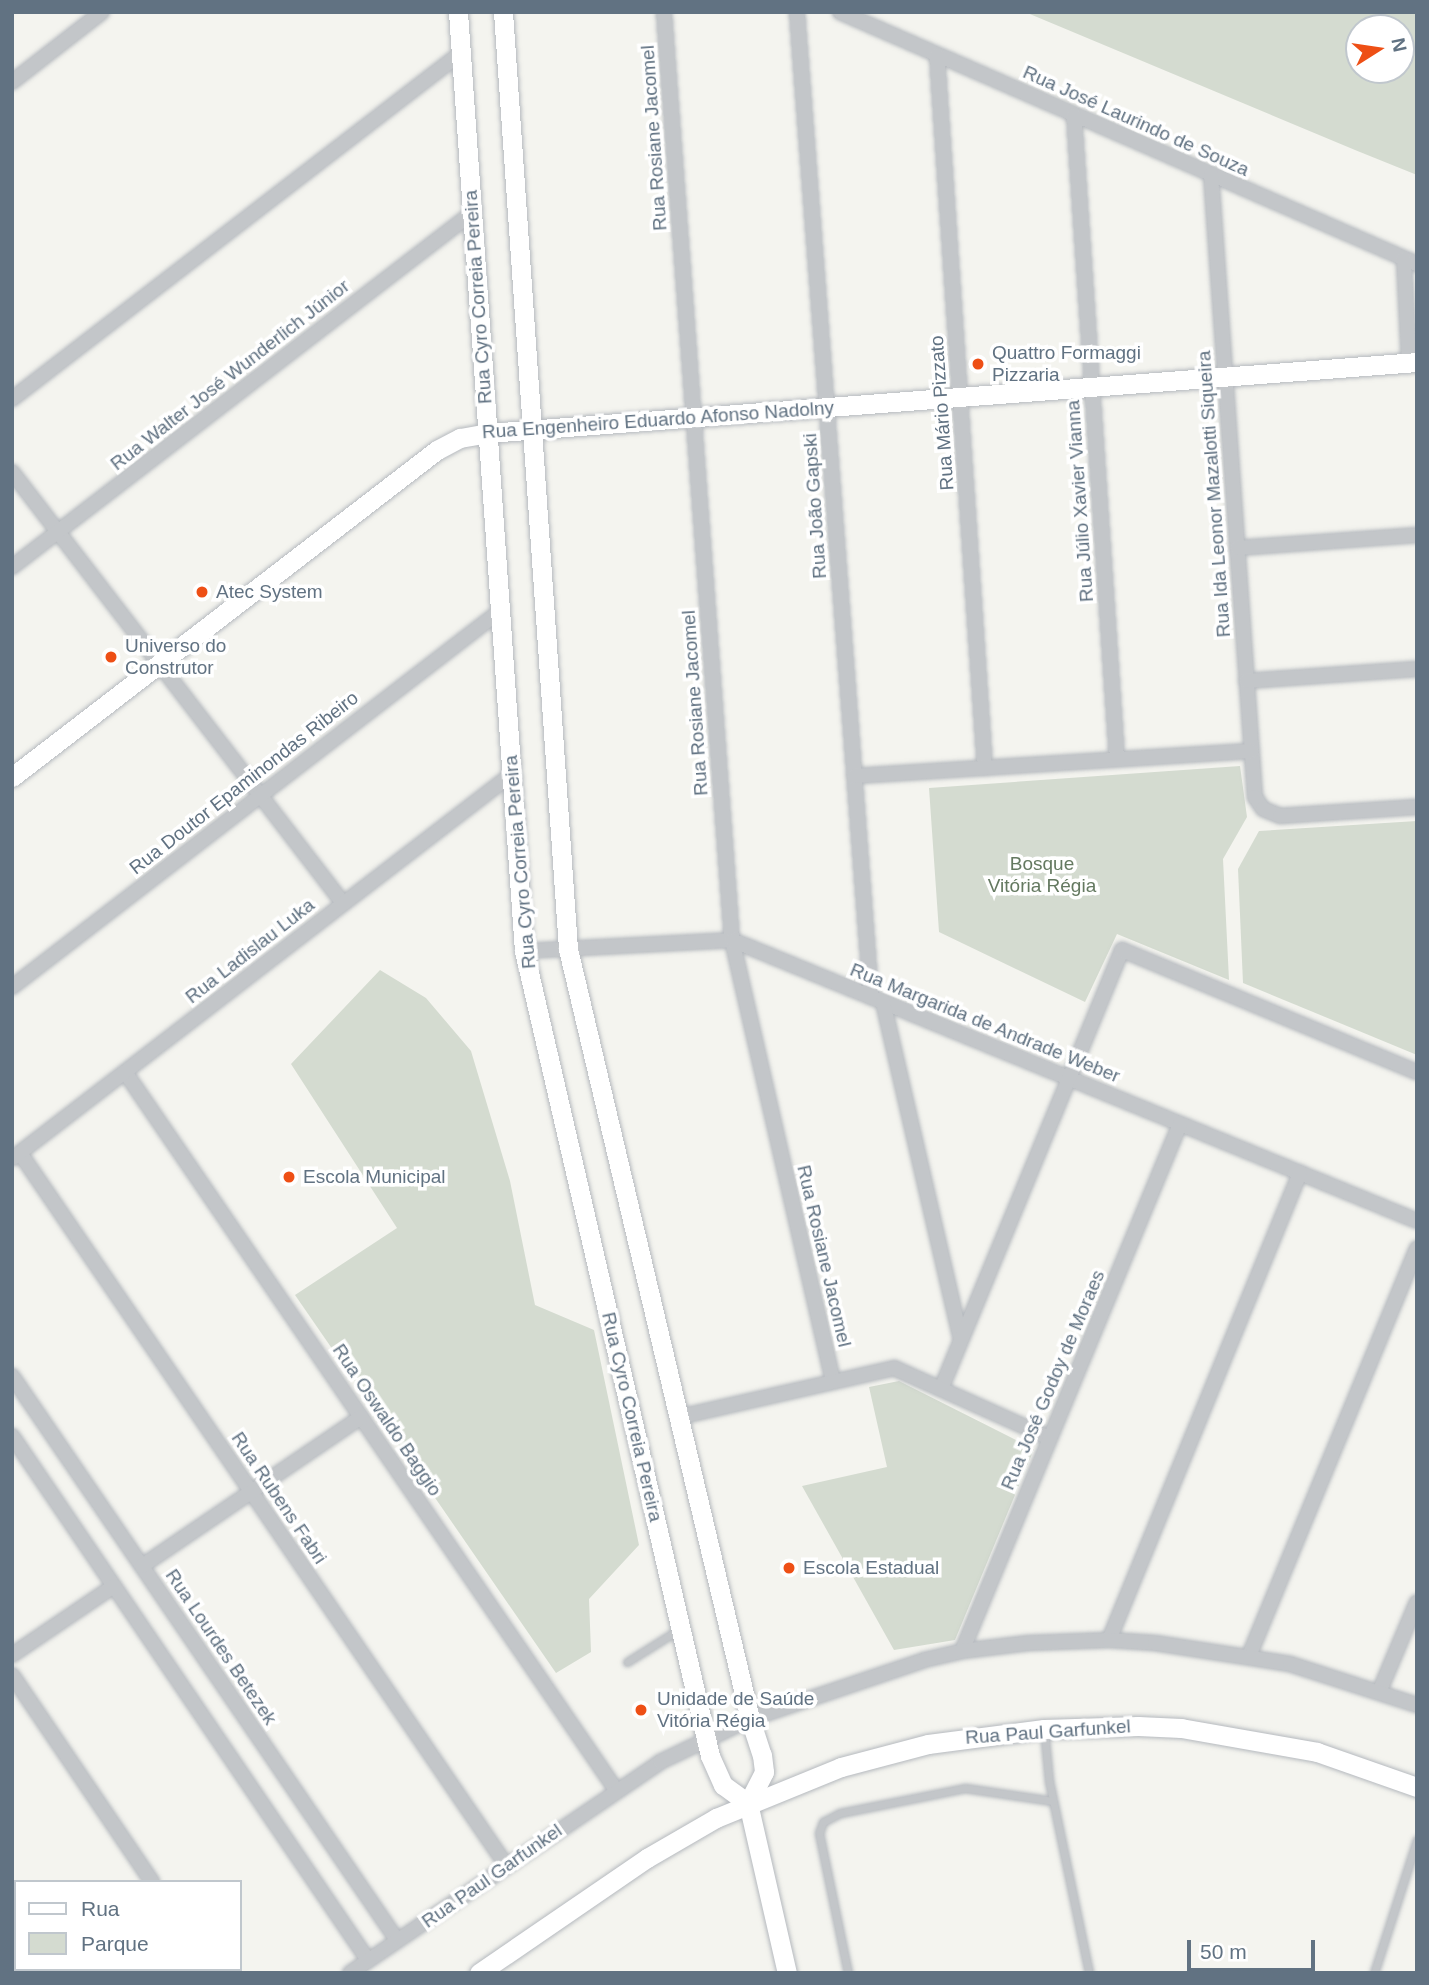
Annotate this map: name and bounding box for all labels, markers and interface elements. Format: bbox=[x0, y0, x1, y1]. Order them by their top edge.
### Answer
north arrow bbox=[1345, 14, 1415, 84]
text: N bbox=[1387, 36, 1411, 54]
street label: Rua Rosiane Jacomel bbox=[636, 44, 672, 232]
street label: Rua José Laurindo de Souza bbox=[1019, 61, 1253, 181]
street label: Rua Cyro Correia Pereira bbox=[459, 189, 497, 405]
street label: Rua Walter José Wunderlich Júnior bbox=[106, 275, 354, 475]
street label: Rua Mário Pizzato bbox=[925, 335, 959, 491]
place label: Quattro Formaggi Pizzaria bbox=[992, 342, 1141, 386]
street label: Rua Ida Leonor Mazalotti Siqueira bbox=[1193, 350, 1235, 638]
marker: Quattro Formaggi Pizzaria bbox=[970, 356, 986, 372]
street label: Rua Engenheiro Eduardo Afonso Nadolny bbox=[481, 396, 835, 444]
street label: Rua Júlio Xavier Vianna bbox=[1062, 399, 1098, 603]
street label: Rua João Gapski bbox=[799, 433, 831, 579]
place label: Atec System bbox=[216, 581, 323, 603]
marker: Atec System bbox=[194, 584, 210, 600]
street label: Rua Rosiane Jacomel bbox=[677, 609, 713, 797]
place label: Universo do Construtor bbox=[125, 635, 226, 679]
marker: Universo do Construtor bbox=[103, 649, 119, 665]
street label: Rua Doutor Epaminondas Ribeiro bbox=[125, 687, 363, 879]
street label: Rua Cyro Correia Pereira bbox=[499, 754, 541, 970]
park label: Bosque Vitória Régia bbox=[988, 853, 1096, 897]
street label: Rua Ladislau Luka bbox=[181, 894, 319, 1008]
street label: Rua Margarida de Andrade Weber bbox=[846, 958, 1124, 1088]
street label: Rua Rosiane Jacomel bbox=[792, 1163, 856, 1349]
place label: Escola Municipal bbox=[303, 1166, 446, 1188]
marker: Escola Municipal bbox=[281, 1169, 297, 1185]
street label: Rua José Godoy de Moraes bbox=[996, 1267, 1110, 1493]
street label: Rua Cyro Correia Pereira bbox=[597, 1310, 667, 1524]
street label: Rua Oswaldo Baggio bbox=[328, 1340, 446, 1500]
street label: Rua Rubens Fabri bbox=[226, 1428, 332, 1568]
place label: Escola Estadual bbox=[803, 1557, 939, 1579]
marker: Escola Estadual bbox=[781, 1560, 797, 1576]
street label: Rua Lourdes Betezek bbox=[160, 1565, 282, 1729]
place label: Unidade de Saúde Vitória Régia bbox=[657, 1688, 814, 1732]
marker: Unidade de Saúde Vitória Régia bbox=[631, 1700, 651, 1720]
street label: Rua Paul Garfunkel bbox=[964, 1715, 1132, 1749]
street label: Rua Paul Garfunkel bbox=[418, 1819, 566, 1933]
legend bbox=[14, 1880, 242, 1971]
text: Rua bbox=[81, 1897, 120, 1920]
scale bar bbox=[1191, 1926, 1319, 1970]
text: Parque bbox=[81, 1932, 149, 1955]
text: 50 m bbox=[1200, 1940, 1247, 1963]

